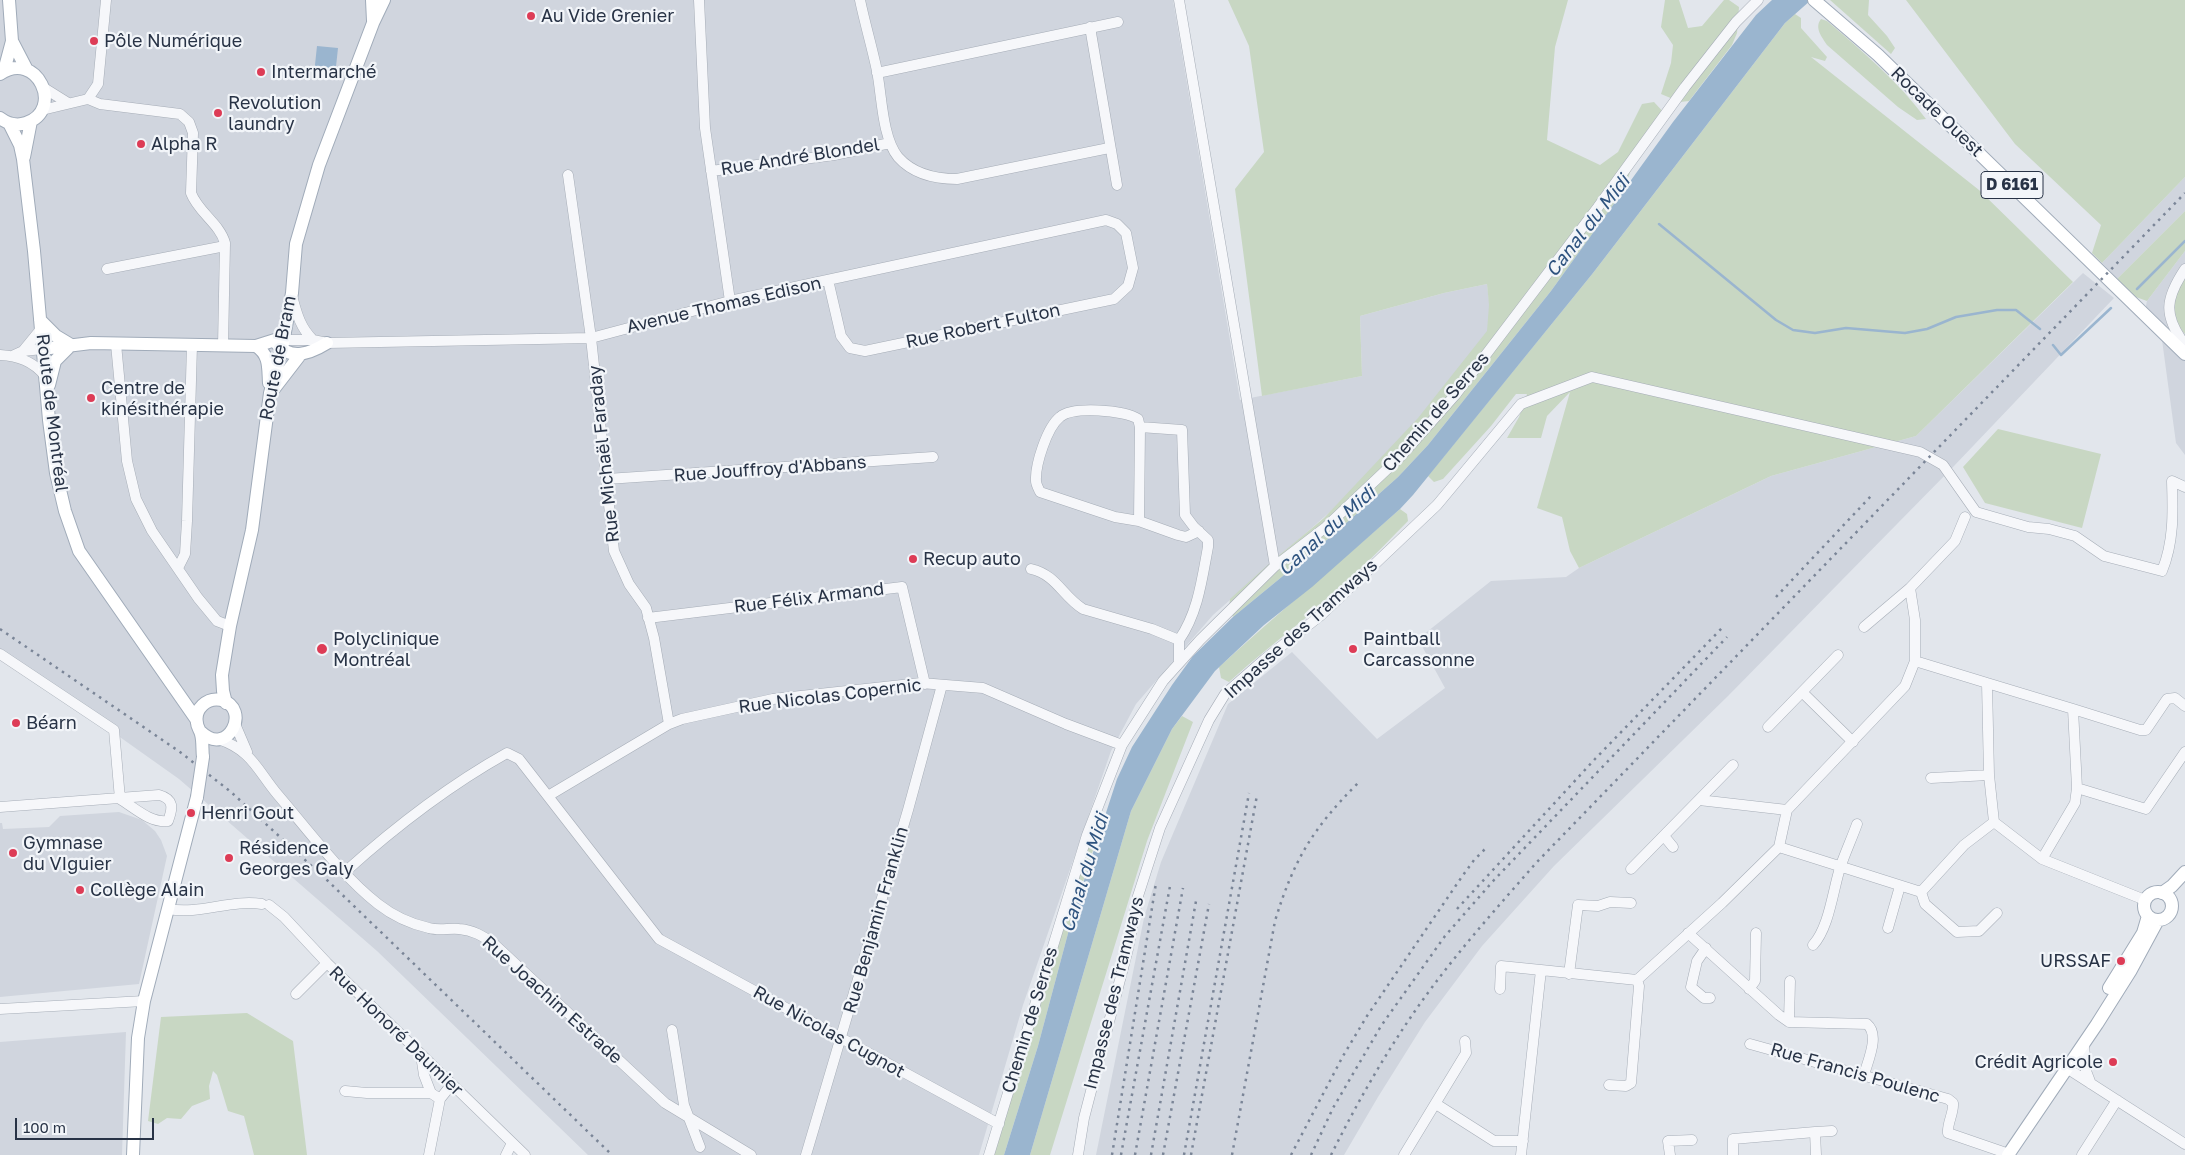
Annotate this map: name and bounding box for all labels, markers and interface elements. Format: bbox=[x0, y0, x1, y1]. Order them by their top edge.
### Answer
place label: Au Vide Grenier bbox=[541, 5, 674, 27]
marker: Au Vide Grenier bbox=[525, 10, 537, 22]
place label: Pôle Numérique bbox=[104, 30, 242, 52]
marker: Pôle Numérique bbox=[88, 35, 100, 47]
place label: Intermarché bbox=[271, 61, 376, 83]
street label: Rocade Ouest bbox=[1886, 62, 1988, 162]
marker: Intermarché bbox=[255, 66, 267, 78]
place label: Revolution laundry bbox=[228, 92, 321, 134]
marker: Revolution laundry bbox=[212, 107, 224, 119]
place label: Alpha R bbox=[151, 133, 218, 155]
street label: Rue André Blondel bbox=[719, 134, 881, 180]
marker: Alpha R bbox=[135, 138, 147, 150]
water label: Canal du Midi bbox=[1541, 171, 1635, 281]
road number: D 6161 bbox=[1981, 172, 2043, 198]
street label: Avenue Thomas Edison bbox=[624, 272, 824, 338]
street label: Route de Bram bbox=[255, 294, 301, 422]
street label: Rue Robert Fulton bbox=[904, 299, 1062, 353]
street label: Route de Montréal bbox=[32, 333, 72, 493]
street label: Chemin de Serres bbox=[1378, 348, 1494, 476]
street label: Rue Michaël Faraday bbox=[584, 364, 624, 544]
place label: Centre de kinésithérapie bbox=[101, 377, 224, 419]
marker: Centre de kinésithérapie bbox=[85, 392, 97, 404]
street label: Rue Jouffroy d'Abbans bbox=[673, 451, 867, 487]
water label: Canal du Midi bbox=[1274, 481, 1380, 581]
place label: Recup auto bbox=[923, 548, 1021, 570]
marker: Recup auto bbox=[907, 553, 919, 565]
street label: Impasse des Tramways bbox=[1220, 555, 1382, 703]
street label: Rue Félix Armand bbox=[733, 578, 885, 618]
place label: Polyclinique Montréal bbox=[333, 628, 439, 670]
place label: Paintball Carcassonne bbox=[1363, 628, 1475, 670]
marker: Polyclinique Montréal bbox=[315, 642, 329, 656]
marker: Paintball Carcassonne bbox=[1347, 643, 1359, 655]
street label: Rue Nicolas Copernic bbox=[737, 674, 923, 718]
place label: Béarn bbox=[26, 712, 77, 734]
marker: Béarn bbox=[10, 717, 22, 729]
place label: Henri Gout bbox=[201, 802, 294, 824]
marker: Henri Gout bbox=[185, 807, 197, 819]
water label: Canal du Midi bbox=[1056, 811, 1114, 935]
street label: Rue Benjamin Franklin bbox=[839, 824, 913, 1016]
place label: Gymnase du VIguier bbox=[23, 832, 111, 874]
place label: Résidence Georges Galy bbox=[239, 837, 354, 880]
marker: Gymnase du VIguier bbox=[7, 847, 19, 859]
marker: Résidence Georges Galy bbox=[223, 852, 235, 864]
place label: Collège Alain bbox=[90, 879, 204, 901]
marker: Collège Alain bbox=[74, 884, 86, 896]
street label: Impasse des Tramways bbox=[1080, 894, 1148, 1092]
street label: Rue Joachim Estrade bbox=[478, 931, 626, 1069]
street label: Chemin de Serres bbox=[997, 944, 1063, 1096]
place label: URSSAF bbox=[2040, 950, 2111, 972]
marker: URSSAF bbox=[2115, 955, 2127, 967]
street label: Rue Honoré Daumier bbox=[325, 962, 467, 1100]
street label: Rue Nicolas Cugnot bbox=[749, 981, 909, 1083]
street label: Rue Francis Poulenc bbox=[1768, 1038, 1942, 1108]
place label: Crédit Agricole bbox=[1974, 1051, 2103, 1073]
marker: Crédit Agricole bbox=[2107, 1056, 2119, 1068]
scale bar bbox=[18, 1108, 156, 1140]
text: 100 m bbox=[23, 1118, 66, 1136]

